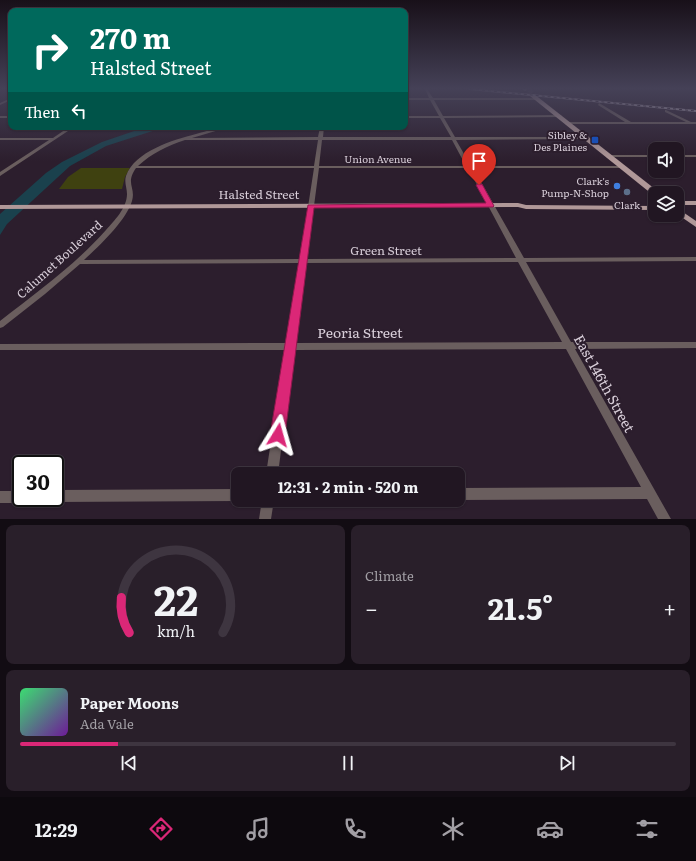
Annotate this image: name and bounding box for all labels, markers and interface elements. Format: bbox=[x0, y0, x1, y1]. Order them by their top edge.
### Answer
text: 270 m bbox=[90, 16, 171, 58]
icon: right bbox=[24, 24, 76, 76]
text: Halsted Street bbox=[90, 54, 211, 81]
text: Then bbox=[24, 100, 60, 123]
icon: left bbox=[68, 100, 90, 122]
place label: Sibley & Des Plaines bbox=[534, 127, 587, 154]
marker: Sibley & Des Plaines bbox=[590, 135, 600, 145]
map controls bbox=[648, 142, 684, 222]
button: sound bbox=[648, 142, 684, 178]
pin bbox=[462, 144, 496, 185]
icon: arrive bbox=[468, 150, 490, 172]
street label: Union Avenue bbox=[344, 151, 412, 166]
place label: Clark's Pump-N-Shop bbox=[541, 173, 609, 200]
marker: Clark's Pump-N-Shop bbox=[612, 181, 622, 191]
street label: Halsted Street bbox=[219, 185, 300, 203]
button: layers bbox=[648, 186, 684, 222]
marker: Clark bbox=[622, 187, 632, 197]
place label: Clark bbox=[614, 197, 641, 212]
street label: Calumet Boulevard bbox=[12, 215, 106, 302]
street label: Green Street bbox=[350, 241, 422, 259]
street label: Peoria Street bbox=[317, 322, 403, 342]
street label: East 146th Street bbox=[570, 330, 640, 436]
position arrow bbox=[257, 414, 299, 456]
speed limit sign: 30 bbox=[12, 455, 64, 507]
text: 12:31 · 2 min · 520 m bbox=[278, 475, 418, 498]
text: 22 bbox=[153, 566, 198, 628]
text: Climate bbox=[365, 566, 414, 585]
text: 21.5° bbox=[488, 585, 553, 629]
text: − bbox=[365, 591, 378, 624]
text: + bbox=[663, 591, 676, 624]
text: km/h bbox=[156, 619, 195, 640]
text: Paper Moons bbox=[80, 691, 179, 714]
text: Ada Vale bbox=[80, 714, 134, 733]
icon: previous bbox=[118, 752, 140, 774]
icon: pause bbox=[337, 752, 359, 774]
icon: next bbox=[556, 752, 578, 774]
icon: directions bbox=[147, 815, 175, 843]
icon: music bbox=[244, 815, 272, 843]
icon: phone bbox=[341, 815, 369, 843]
icon: climate bbox=[439, 815, 467, 843]
icon: car bbox=[536, 815, 564, 843]
icon: filters bbox=[633, 815, 661, 843]
text: 12:29 bbox=[35, 816, 78, 843]

